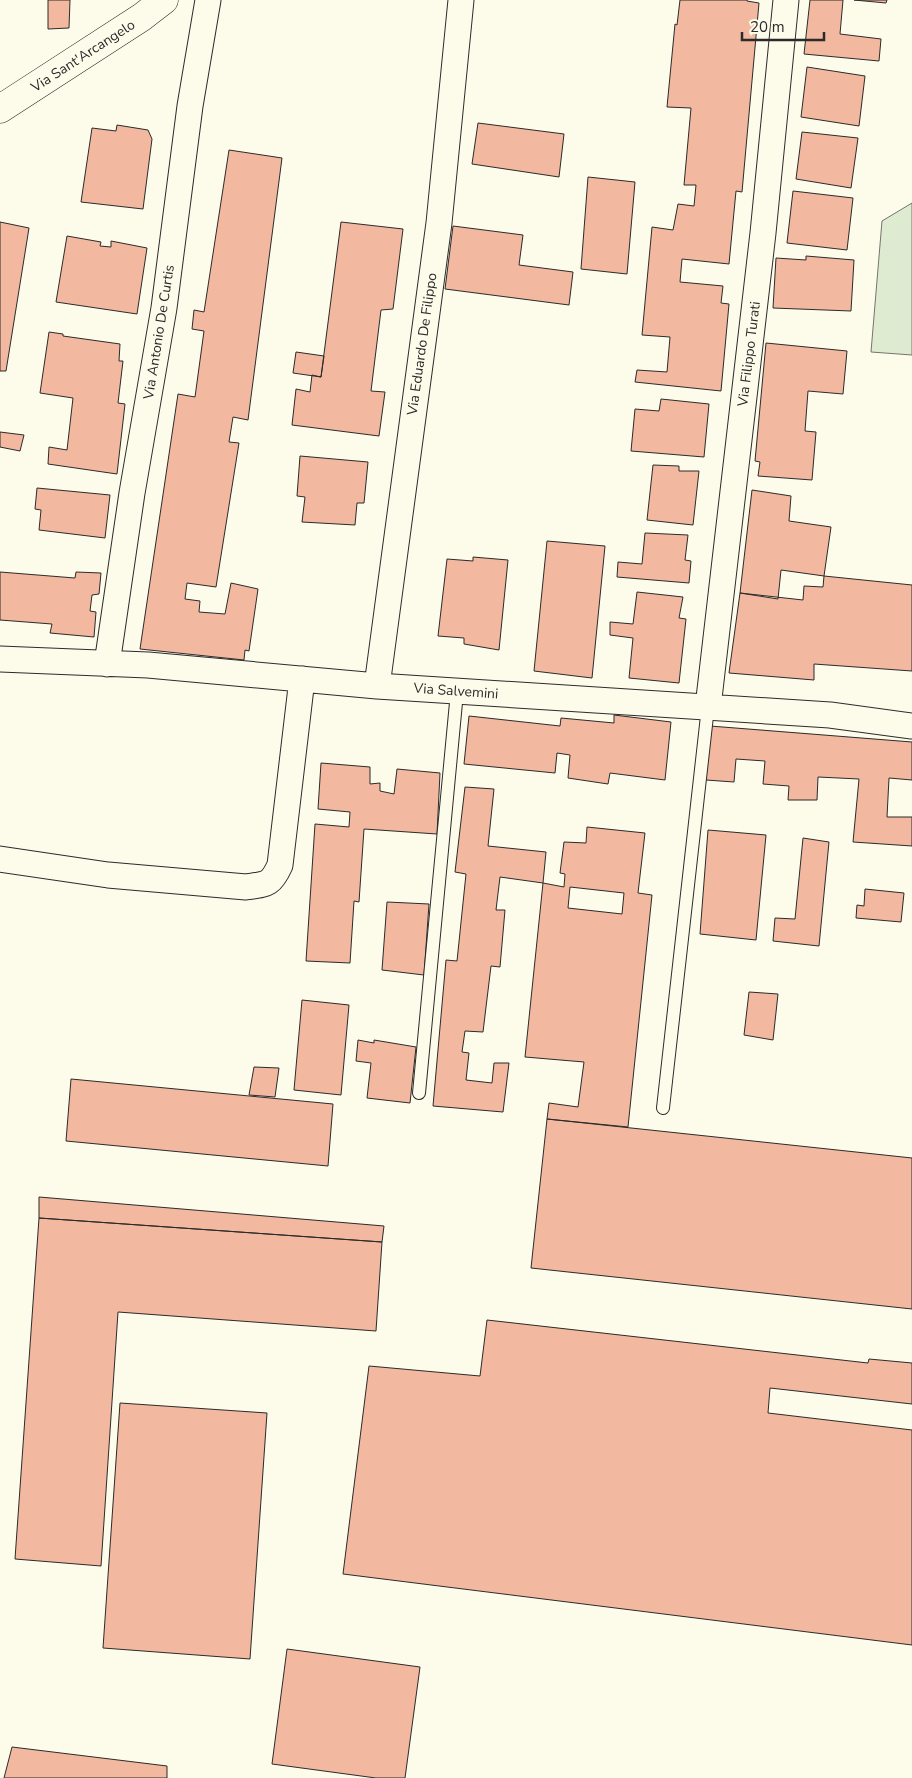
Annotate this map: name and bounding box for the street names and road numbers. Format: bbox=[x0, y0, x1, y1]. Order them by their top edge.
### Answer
street label: Via Sant'Arcangelo bbox=[27, 15, 139, 97]
street label: Via Antonio De Curtis bbox=[139, 263, 179, 402]
street label: Via Eduardo De Filippo bbox=[402, 271, 441, 418]
street label: Via Filippo Turati bbox=[733, 300, 765, 409]
street label: Via Salvemini bbox=[412, 678, 499, 703]

